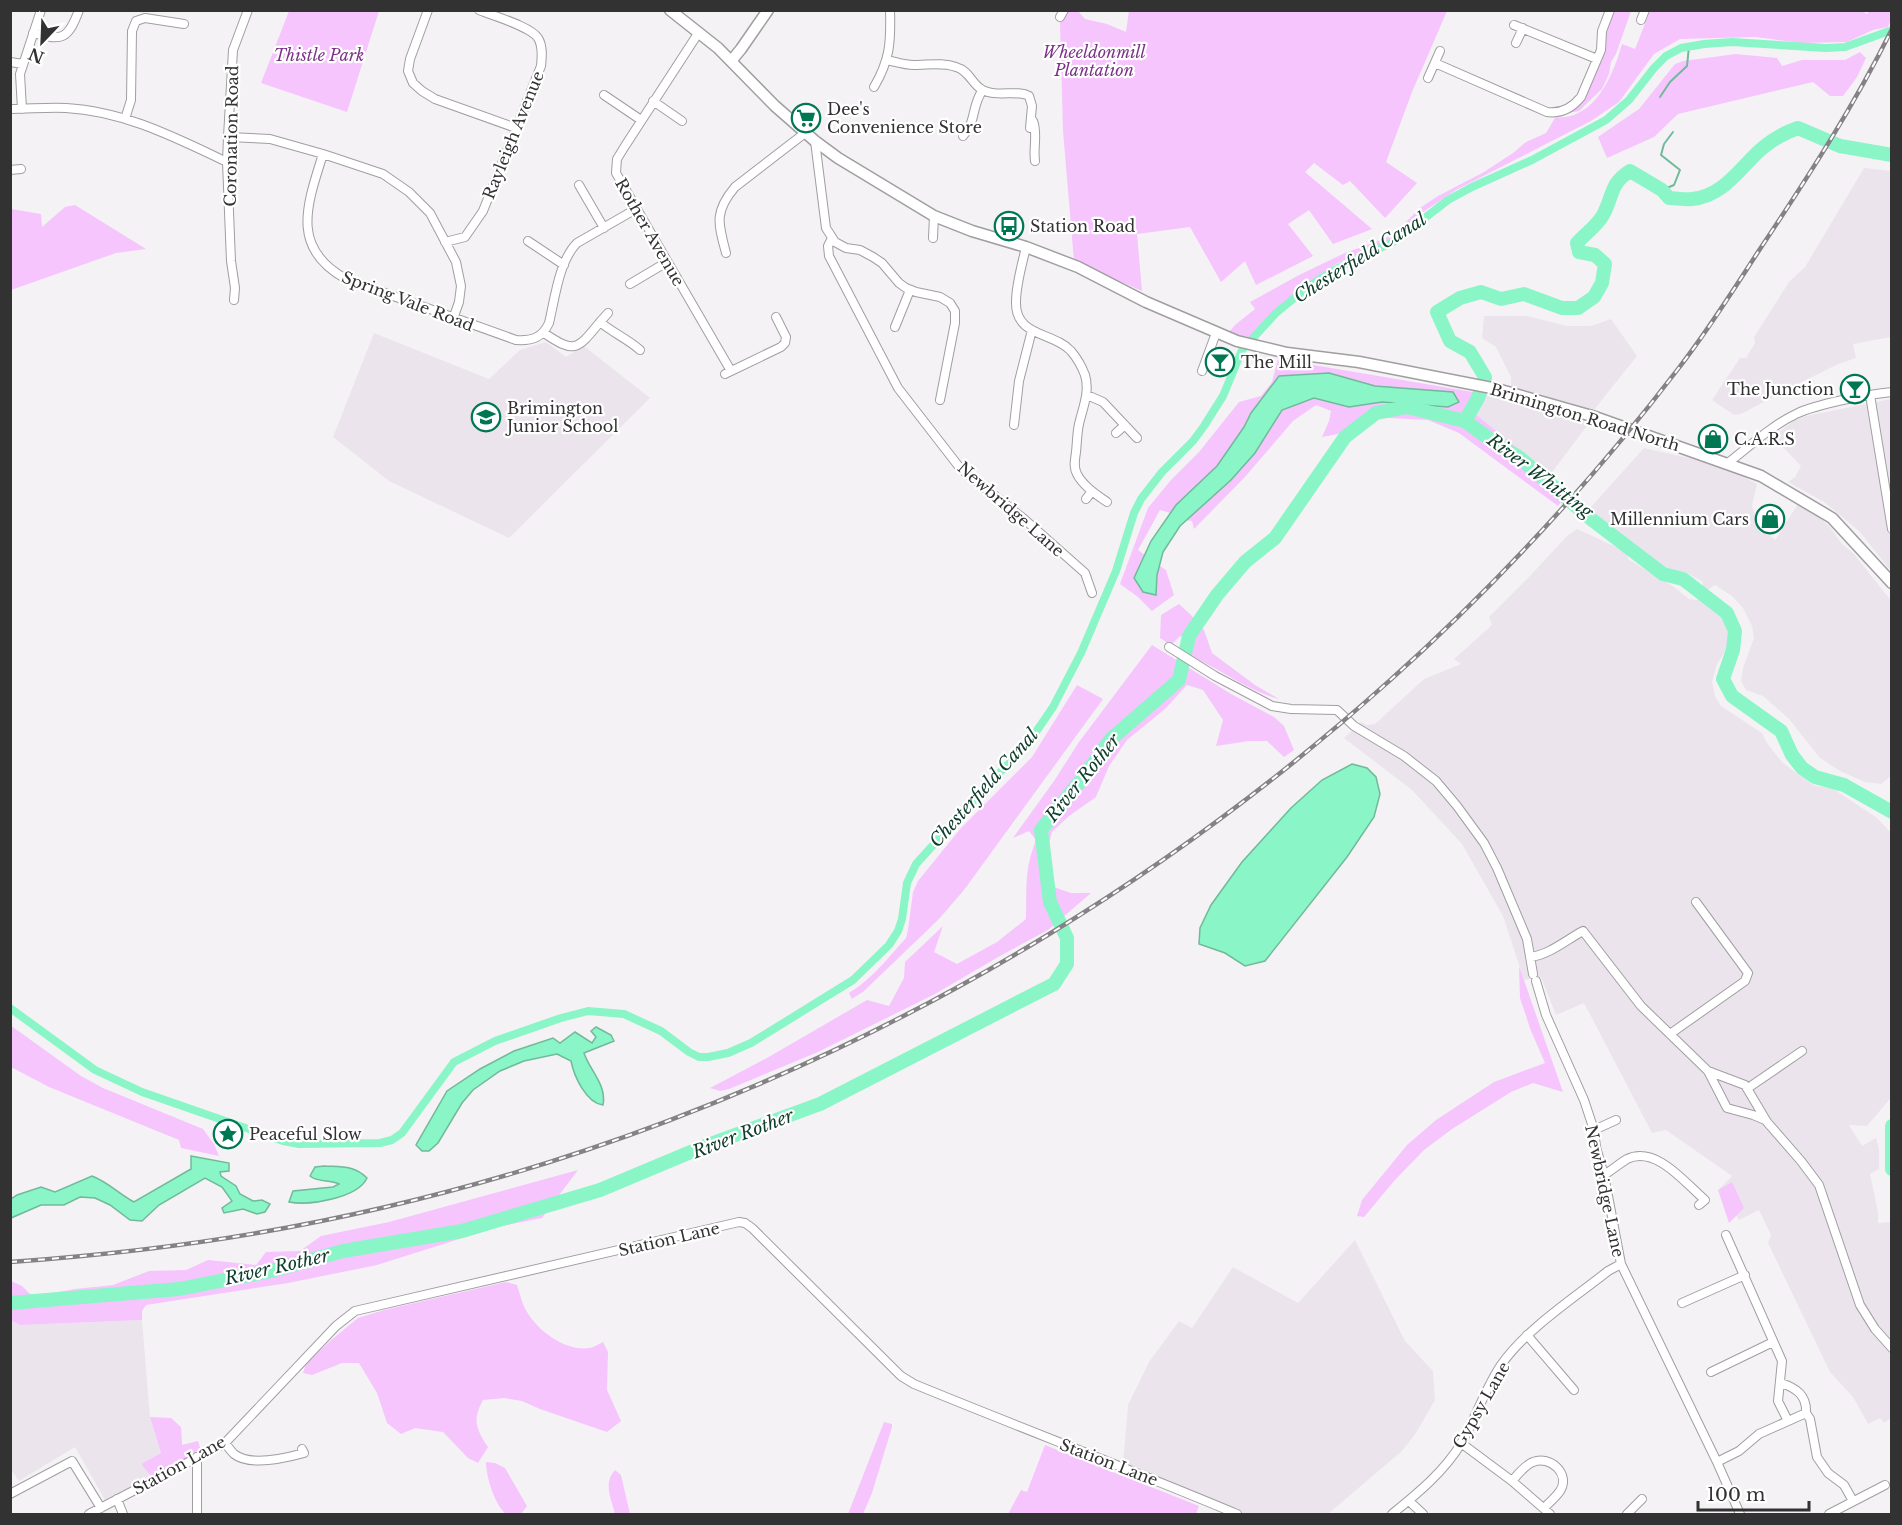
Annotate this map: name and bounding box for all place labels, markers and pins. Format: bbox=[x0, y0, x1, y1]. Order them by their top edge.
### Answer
place label: Dee's Convenience Store bbox=[827, 99, 982, 137]
supermarket icon: Dee's Convenience Store bbox=[790, 102, 822, 134]
bus stop icon: Station Road bbox=[993, 210, 1025, 242]
place label: Station Road bbox=[1030, 216, 1136, 236]
bar icon: The Mill bbox=[1204, 346, 1236, 378]
place label: The Mill bbox=[1241, 352, 1312, 372]
bar icon: The Junction bbox=[1839, 373, 1871, 405]
place label: The Junction bbox=[1727, 379, 1834, 399]
place label: Brimington Junior School bbox=[505, 398, 618, 436]
school or university icon: Brimington Junior School bbox=[470, 401, 502, 433]
shop icon: C.A.R.S bbox=[1697, 423, 1729, 455]
place label: C.A.R.S bbox=[1734, 429, 1795, 449]
shop icon: Millennium Cars bbox=[1754, 503, 1786, 535]
place label: Millennium Cars bbox=[1610, 509, 1749, 529]
place icon: Peaceful Slow bbox=[212, 1118, 244, 1150]
place label: Peaceful Slow bbox=[249, 1124, 362, 1144]

